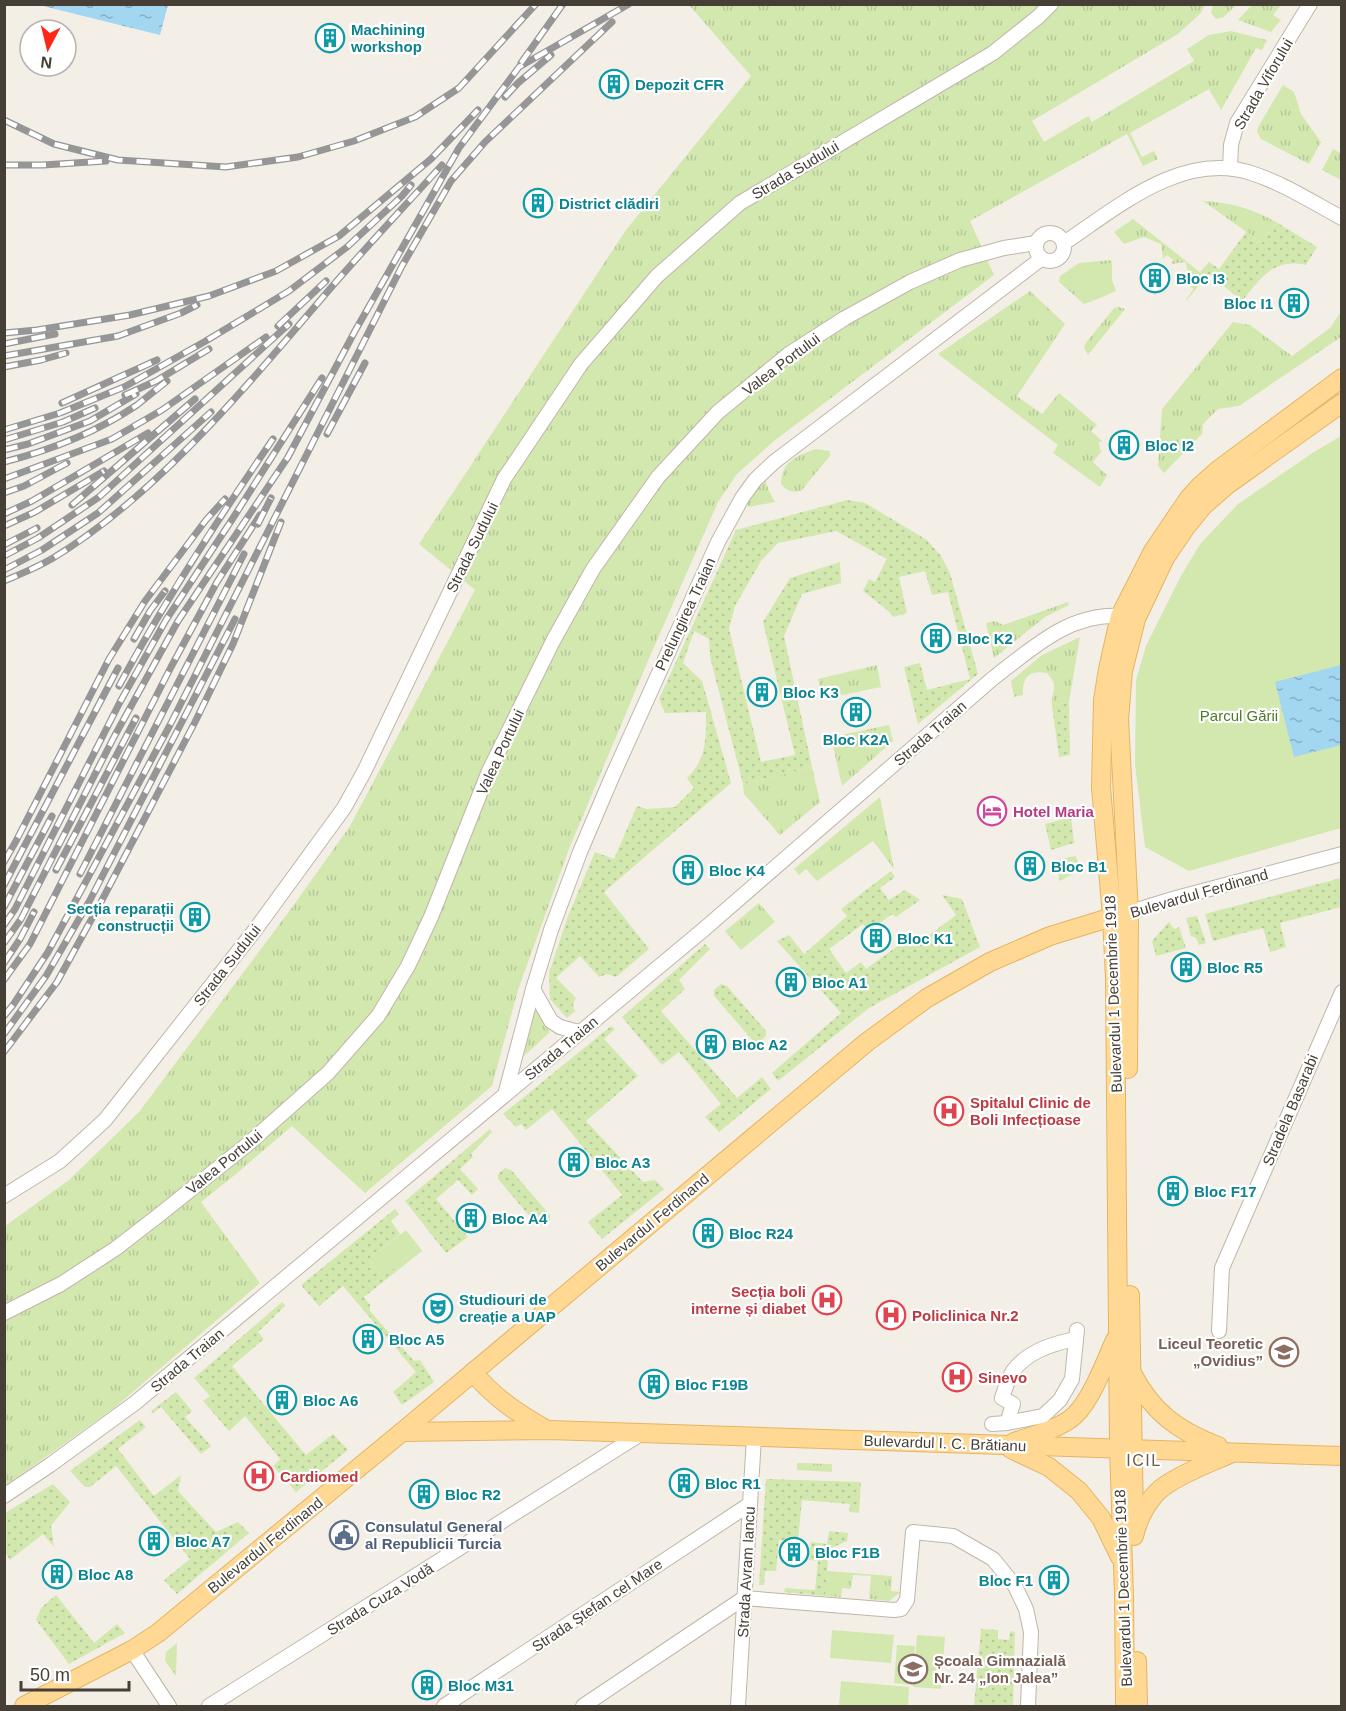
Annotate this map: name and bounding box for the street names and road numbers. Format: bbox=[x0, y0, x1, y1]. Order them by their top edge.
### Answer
street label: Strada Viforului bbox=[1230, 35, 1296, 133]
street label: Strada Sudului bbox=[748, 137, 842, 203]
street label: Valea Portului bbox=[739, 329, 823, 399]
street label: Strada Sudului bbox=[443, 499, 501, 595]
street label: Prelungirea Traian bbox=[651, 555, 719, 673]
street label: Strada Traian bbox=[890, 697, 970, 769]
street label: Valea Portului bbox=[473, 707, 527, 797]
street label: Bulevardul Ferdinand bbox=[1128, 865, 1270, 921]
street label: Bulevardul 1 Decembrie 1918 bbox=[1101, 895, 1125, 1093]
street label: Strada Sudului bbox=[190, 921, 264, 1009]
street label: Strada Traian bbox=[521, 1013, 601, 1083]
street label: Stradela Basarabi bbox=[1259, 1052, 1321, 1168]
street label: Valea Portului bbox=[183, 1126, 265, 1198]
street label: Bulevardul Ferdinand bbox=[592, 1170, 712, 1274]
street label: Strada Traian bbox=[147, 1325, 227, 1395]
street label: Bulevardul I. C. Brătianu bbox=[863, 1432, 1027, 1454]
street label: Bulevardul 1 Decembrie 1918 bbox=[1111, 1489, 1135, 1687]
street label: Bulevardul Ferdinand bbox=[204, 1494, 326, 1596]
street label: Strada Avram Iancu bbox=[734, 1506, 758, 1638]
street label: Strada Ștefan cel Mare bbox=[529, 1555, 665, 1655]
street label: Strada Cuza Vodă bbox=[324, 1559, 437, 1638]

